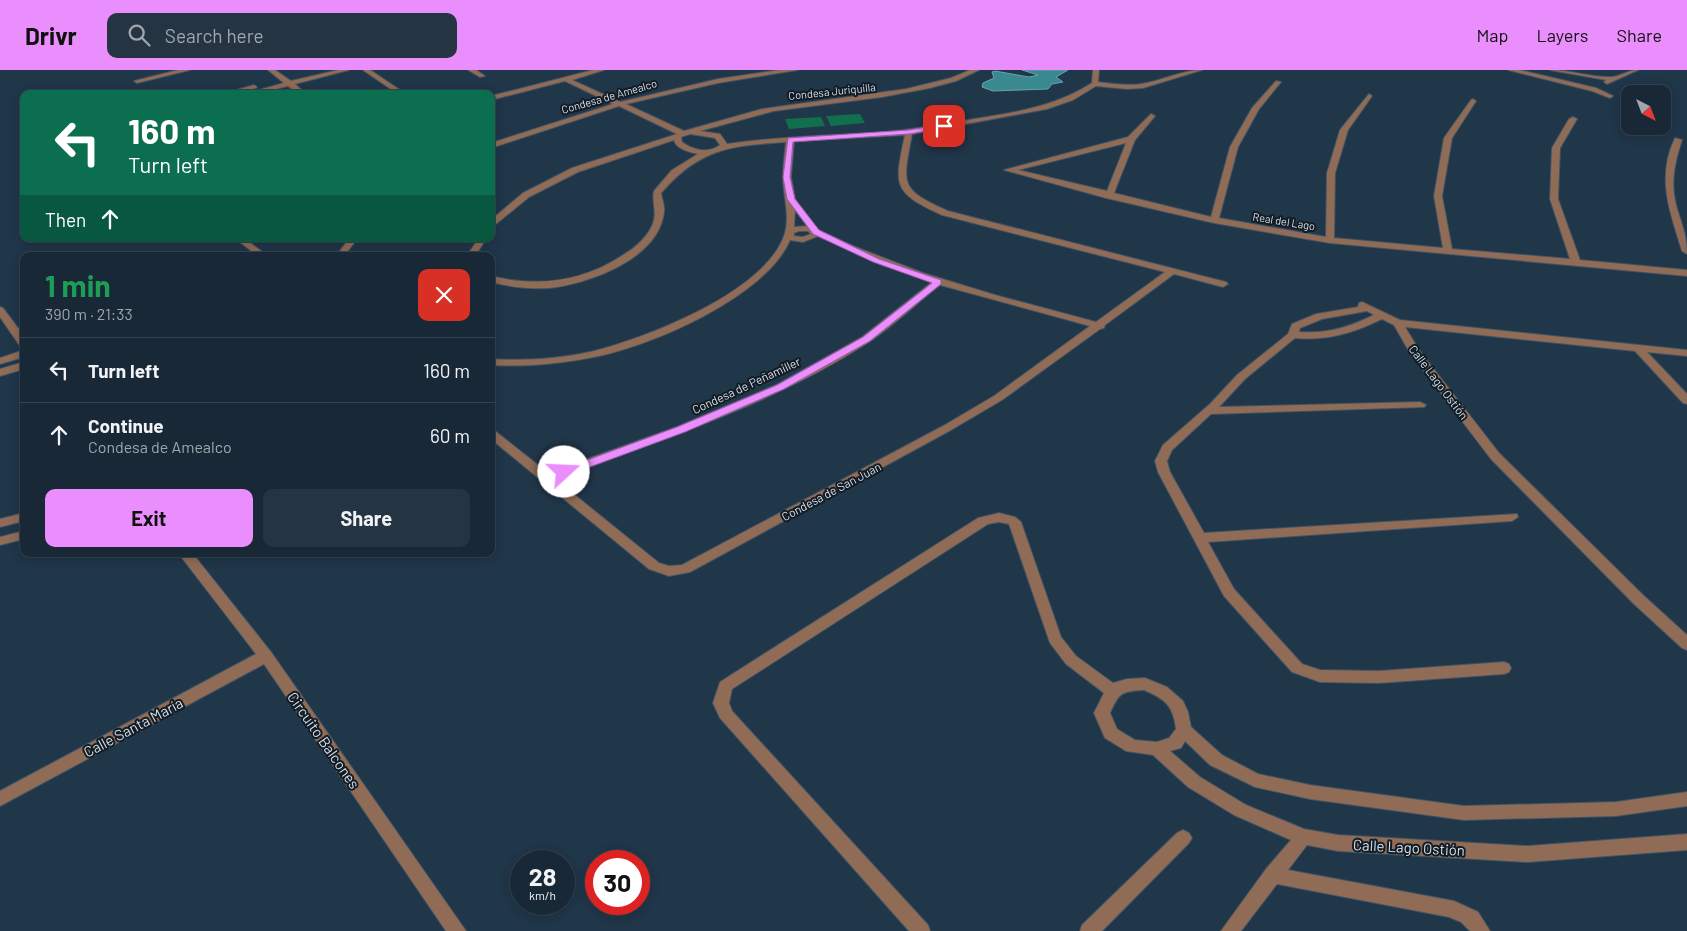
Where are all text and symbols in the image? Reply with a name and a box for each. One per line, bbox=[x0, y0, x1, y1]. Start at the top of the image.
search box bbox=[107, 13, 457, 58]
text: Drivr bbox=[25, 21, 77, 50]
icon: search bbox=[125, 21, 153, 49]
text: Search here bbox=[165, 24, 264, 47]
text: Map bbox=[1476, 24, 1508, 46]
text: Layers bbox=[1536, 24, 1589, 46]
text: Share bbox=[1617, 24, 1662, 46]
street label: Condesa de Amealco bbox=[560, 76, 658, 116]
street label: Condesa Juriquilla bbox=[788, 80, 876, 102]
north arrow bbox=[1621, 85, 1671, 135]
map controls bbox=[1621, 85, 1671, 135]
pin bbox=[923, 105, 965, 147]
text: 160 m bbox=[128, 109, 215, 151]
icon: left bbox=[45, 110, 110, 175]
icon: arrive bbox=[930, 112, 958, 140]
text: Turn left bbox=[128, 151, 208, 177]
icon: ahead bbox=[96, 205, 124, 233]
text: Then bbox=[45, 208, 86, 231]
street label: Real del Lago bbox=[1252, 210, 1316, 232]
text: 1 min bbox=[45, 267, 111, 303]
button: close bbox=[418, 269, 470, 321]
text: 390 m · 21:33 bbox=[45, 304, 133, 323]
street label: Calle Lago Ostión bbox=[1406, 342, 1472, 422]
street label: Condesa de Peñamiller bbox=[690, 353, 803, 416]
icon: left bbox=[45, 356, 73, 384]
text: Turn left bbox=[88, 359, 159, 382]
text: 160 m bbox=[423, 359, 470, 382]
text: Continue bbox=[88, 414, 164, 437]
icon: ahead bbox=[45, 421, 73, 449]
text: 60 m bbox=[430, 424, 470, 447]
text: Condesa de Amealco bbox=[88, 437, 232, 456]
position arrow bbox=[537, 445, 589, 497]
street label: Condesa de San Juan bbox=[779, 459, 883, 523]
button: Exit bbox=[45, 489, 253, 547]
button: Share bbox=[263, 489, 470, 547]
street label: Circuito Balcones bbox=[284, 688, 364, 792]
street label: Calle Santa María bbox=[80, 693, 186, 761]
street label: Calle Lago Ostión bbox=[1353, 835, 1465, 859]
speed limit sign: 30 bbox=[585, 850, 650, 915]
text: 28 bbox=[529, 861, 556, 891]
text: km/h bbox=[529, 888, 556, 902]

